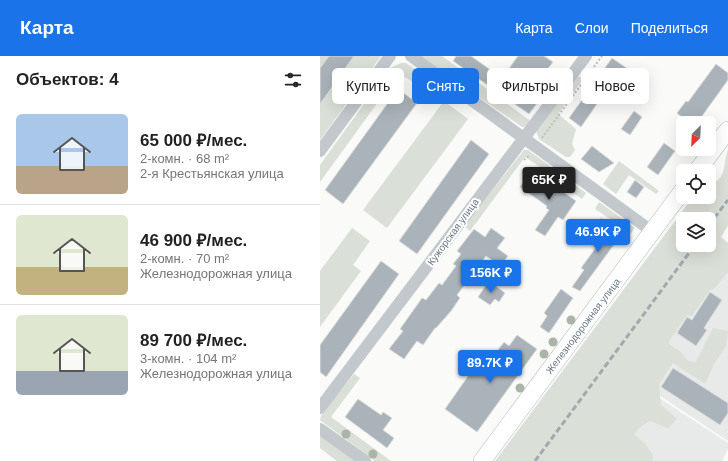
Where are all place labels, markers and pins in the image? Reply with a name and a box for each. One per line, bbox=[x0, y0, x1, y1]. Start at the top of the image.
pin: 65K ₽ bbox=[521, 167, 577, 201]
pin: 46.9K ₽ bbox=[561, 219, 635, 253]
pin: 156K ₽ bbox=[458, 260, 524, 294]
pin: 89.7K ₽ bbox=[453, 350, 527, 384]

